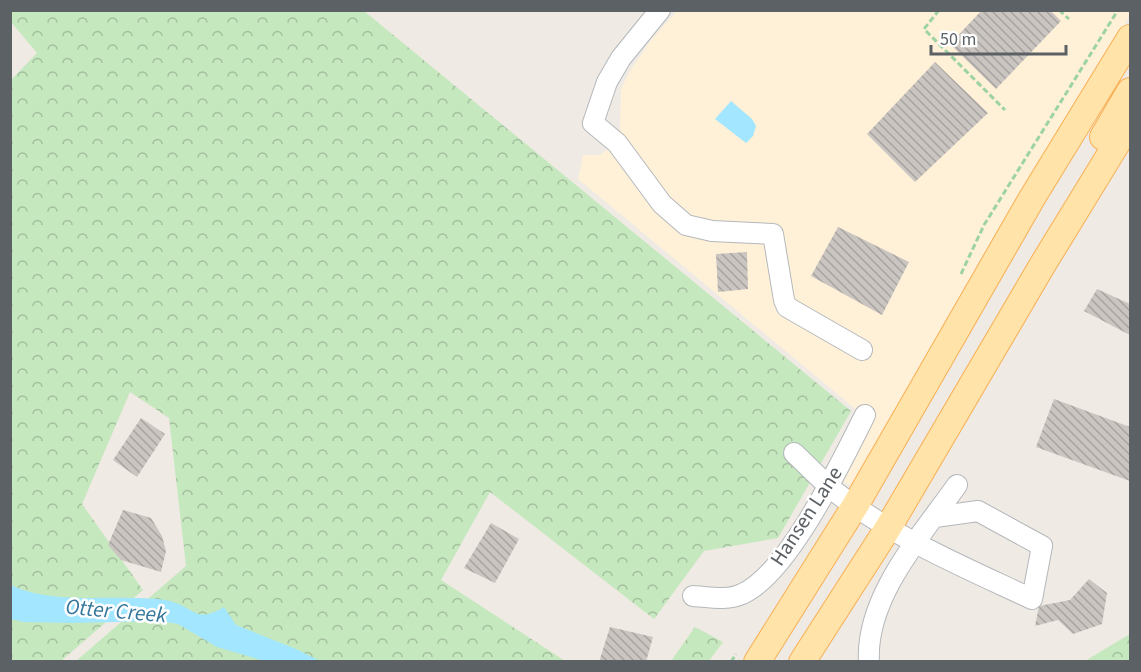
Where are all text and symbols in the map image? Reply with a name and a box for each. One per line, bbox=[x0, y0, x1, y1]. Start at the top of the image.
scale bar bbox=[931, 18, 1066, 56]
text: 50 m bbox=[940, 27, 976, 52]
street label: Hansen Lane bbox=[763, 460, 849, 572]
water label: Otter Creek bbox=[64, 591, 168, 631]

